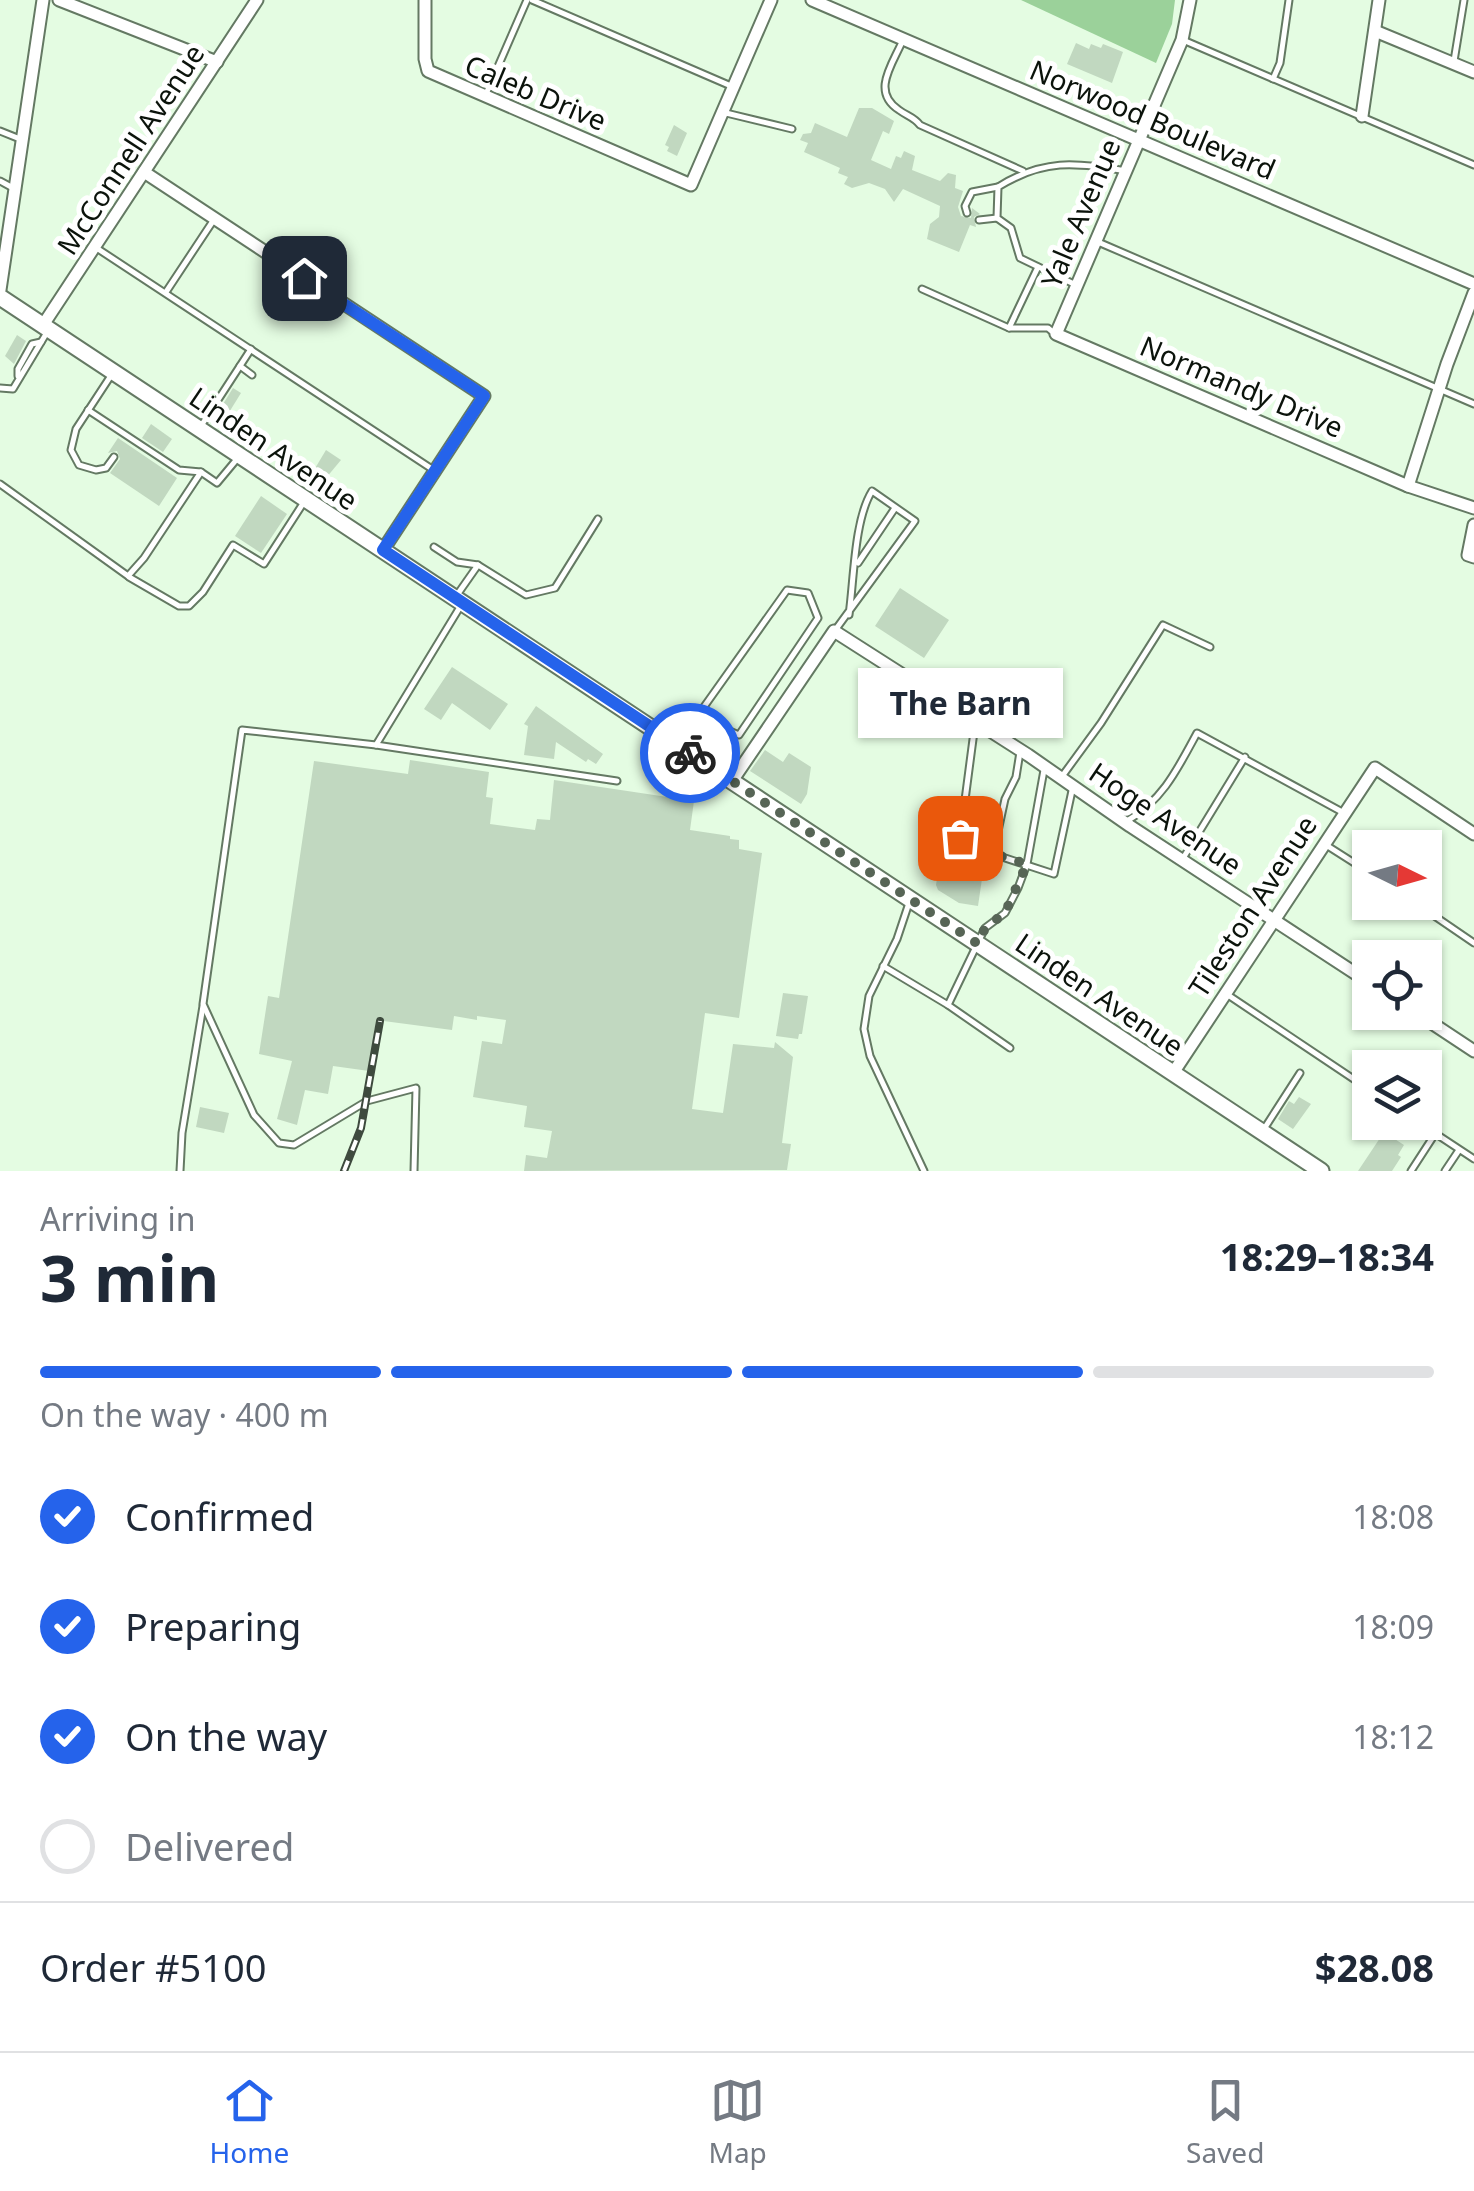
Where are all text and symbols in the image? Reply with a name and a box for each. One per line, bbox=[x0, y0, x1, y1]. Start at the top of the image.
street label: McConnell Avenue bbox=[48, 36, 212, 262]
street label: Caleb Drive bbox=[459, 45, 613, 139]
street label: Norwood Boulevard bbox=[1024, 50, 1282, 188]
street label: Yale Avenue bbox=[1031, 133, 1129, 293]
pin bbox=[262, 236, 347, 321]
icon: home bbox=[277, 251, 332, 306]
street label: Normandy Drive bbox=[1135, 326, 1349, 446]
street label: Linden Avenue bbox=[182, 378, 366, 518]
callout: The Barn bbox=[858, 668, 1062, 738]
text: The Barn bbox=[889, 681, 1032, 724]
courier bbox=[640, 703, 740, 803]
icon: bike bbox=[663, 726, 718, 781]
street label: Hoge Avenue bbox=[1082, 753, 1250, 883]
pin bbox=[918, 796, 1003, 881]
street label: Tileston Avenue bbox=[1179, 808, 1325, 1004]
icon: bag bbox=[933, 811, 988, 866]
north arrow bbox=[1352, 830, 1442, 920]
map controls bbox=[1352, 830, 1442, 1140]
street label: Linden Avenue bbox=[1008, 924, 1192, 1064]
button: locate bbox=[1352, 940, 1442, 1030]
button: layers bbox=[1352, 1050, 1442, 1140]
text: Arriving in bbox=[40, 1197, 195, 1240]
text: 18:29–18:34 bbox=[1220, 1230, 1434, 1282]
text: 3 min bbox=[40, 1233, 219, 1321]
text: On the way · 400 m bbox=[40, 1393, 329, 1436]
icon: check bbox=[40, 1489, 95, 1544]
text: Confirmed bbox=[125, 1490, 314, 1542]
text: 18:08 bbox=[1352, 1495, 1434, 1538]
icon: check bbox=[40, 1599, 95, 1654]
text: Preparing bbox=[125, 1600, 301, 1652]
text: 18:09 bbox=[1352, 1605, 1434, 1648]
icon: check bbox=[40, 1709, 95, 1764]
text: On the way bbox=[125, 1710, 327, 1762]
text: 18:12 bbox=[1352, 1715, 1434, 1758]
text: Delivered bbox=[125, 1820, 294, 1872]
text: Order #5100 bbox=[40, 1941, 266, 1993]
text: $28.08 bbox=[1315, 1941, 1434, 1993]
tab: Home bbox=[210, 2073, 289, 2171]
tab: Map bbox=[709, 2073, 767, 2171]
tab: Saved bbox=[1186, 2073, 1264, 2171]

